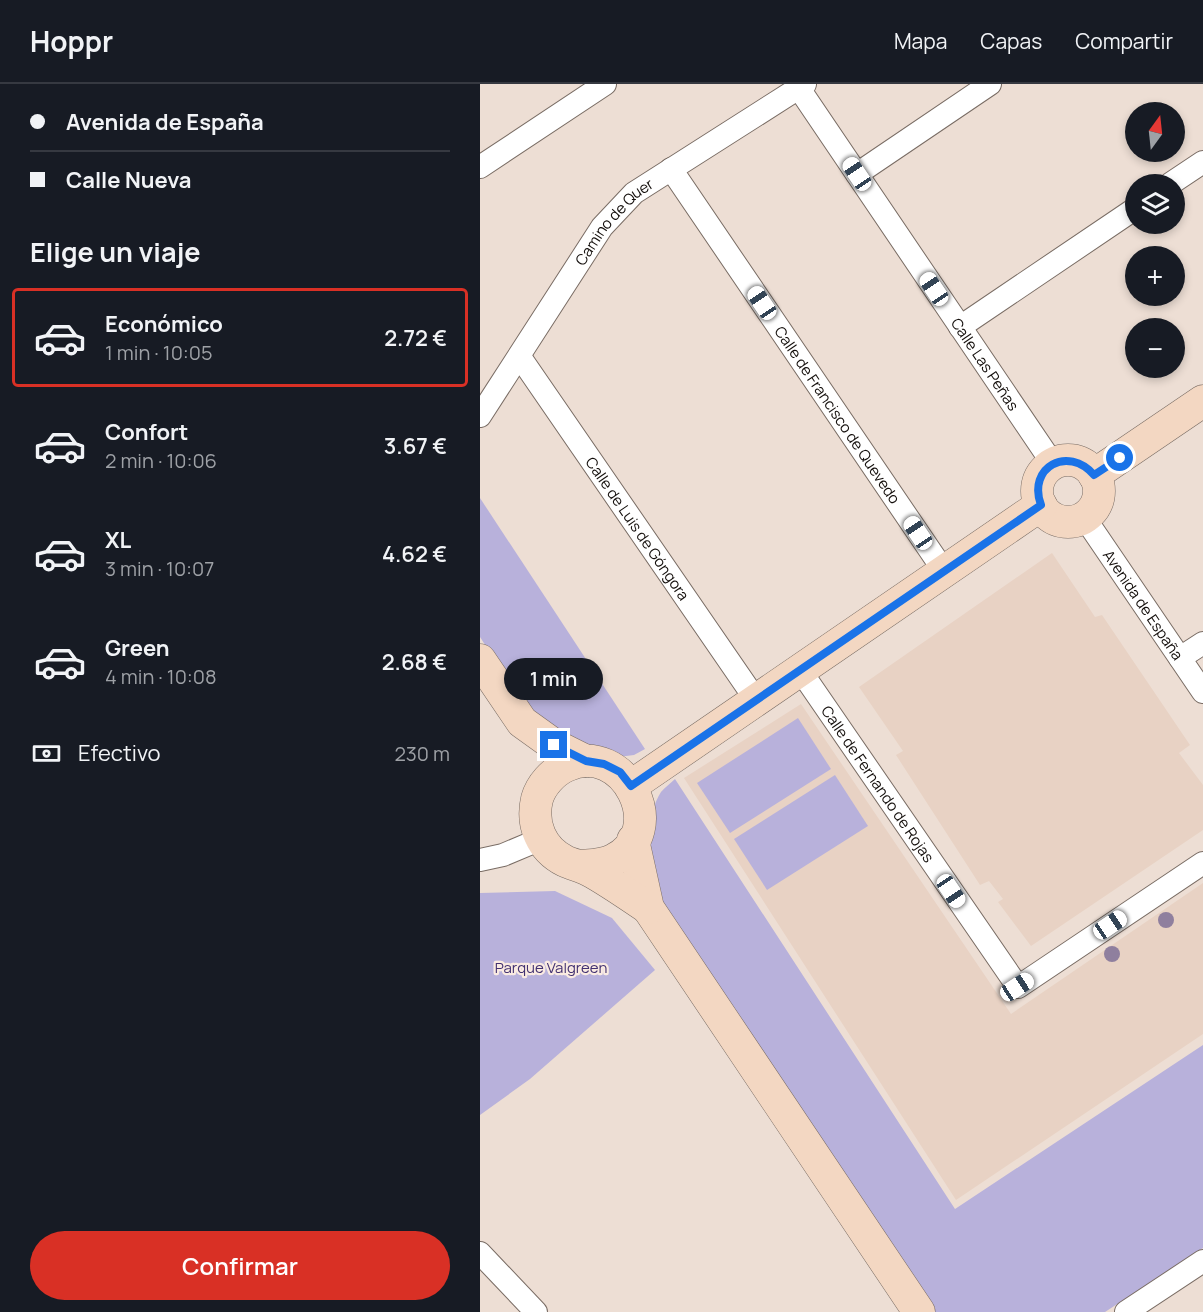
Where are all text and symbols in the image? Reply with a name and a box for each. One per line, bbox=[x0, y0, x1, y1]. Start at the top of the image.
text: Hoppr bbox=[30, 22, 113, 60]
text: Mapa bbox=[894, 27, 947, 55]
text: Capas bbox=[980, 27, 1042, 55]
text: Compartir bbox=[1075, 27, 1173, 55]
north arrow bbox=[1125, 102, 1185, 162]
map controls bbox=[1125, 102, 1185, 378]
text: Avenida de España bbox=[66, 107, 264, 137]
car bbox=[839, 154, 875, 194]
text: Calle Nueva bbox=[66, 165, 191, 195]
street label: Camino de Quer bbox=[570, 173, 658, 269]
button: layers bbox=[1125, 174, 1185, 234]
text: Elige un viaje bbox=[30, 233, 201, 270]
button: + bbox=[1125, 246, 1185, 306]
car bbox=[916, 269, 952, 309]
car bbox=[744, 283, 780, 323]
text: Económico bbox=[105, 309, 223, 339]
icon: car bbox=[33, 311, 87, 365]
street label: Calle Las Peñas bbox=[946, 313, 1024, 415]
button: − bbox=[1125, 318, 1185, 378]
street label: Calle de Francisco de Quevedo bbox=[770, 322, 906, 508]
text: 2.72 € bbox=[384, 323, 447, 353]
text: 1 min · 10:05 bbox=[105, 339, 213, 366]
text: Confort bbox=[105, 417, 188, 447]
icon: car bbox=[33, 419, 87, 473]
text: 3.67 € bbox=[384, 431, 447, 461]
route start bbox=[1106, 444, 1133, 471]
text: 2 min · 10:06 bbox=[105, 447, 217, 474]
street label: Calle de Luis de Góngora bbox=[581, 452, 695, 604]
car bbox=[900, 513, 936, 553]
text: XL bbox=[105, 525, 131, 555]
icon: car bbox=[33, 527, 87, 581]
text: 4.62 € bbox=[382, 539, 447, 569]
street label: Avenida de España bbox=[1099, 545, 1189, 664]
text: 3 min · 10:07 bbox=[105, 555, 214, 582]
text: Green bbox=[105, 633, 170, 663]
icon: car bbox=[33, 635, 87, 689]
text: 2.68 € bbox=[382, 647, 447, 677]
callout: 1 min bbox=[505, 658, 604, 700]
text: 4 min · 10:08 bbox=[105, 663, 217, 690]
text: 1 min bbox=[530, 665, 577, 692]
street label: Calle de Fernando de Rojas bbox=[817, 701, 940, 866]
route end bbox=[540, 731, 567, 758]
icon: cash bbox=[30, 737, 63, 770]
text: Efectivo bbox=[78, 738, 161, 768]
text: 230 m bbox=[394, 740, 450, 767]
car bbox=[933, 871, 969, 911]
car bbox=[1090, 907, 1130, 943]
park label: Parque Valgreen bbox=[495, 957, 607, 978]
car bbox=[997, 970, 1037, 1004]
button: Confirmar bbox=[30, 1231, 450, 1300]

